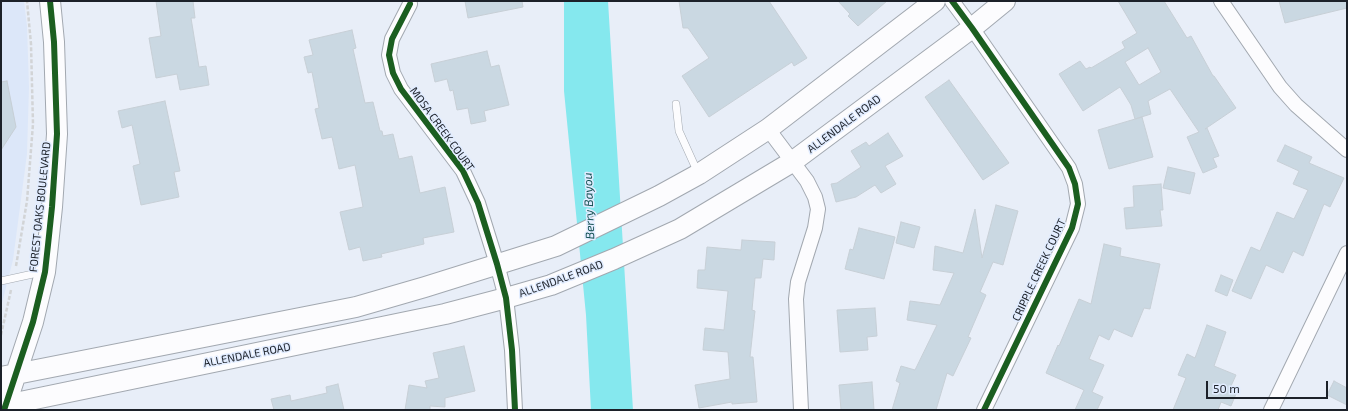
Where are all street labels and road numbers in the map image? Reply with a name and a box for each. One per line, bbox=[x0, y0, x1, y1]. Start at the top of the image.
street label: MOSA CREEK COURT bbox=[407, 84, 477, 174]
street label: ALLENDALE ROAD bbox=[805, 92, 883, 156]
street label: FOREST OAKS BOULEVARD bbox=[27, 141, 53, 273]
street label: CRIPPLE CREEK COURT bbox=[1009, 217, 1069, 323]
street label: ALLENDALE ROAD bbox=[517, 258, 605, 300]
street label: ALLENDALE ROAD bbox=[202, 340, 292, 370]

